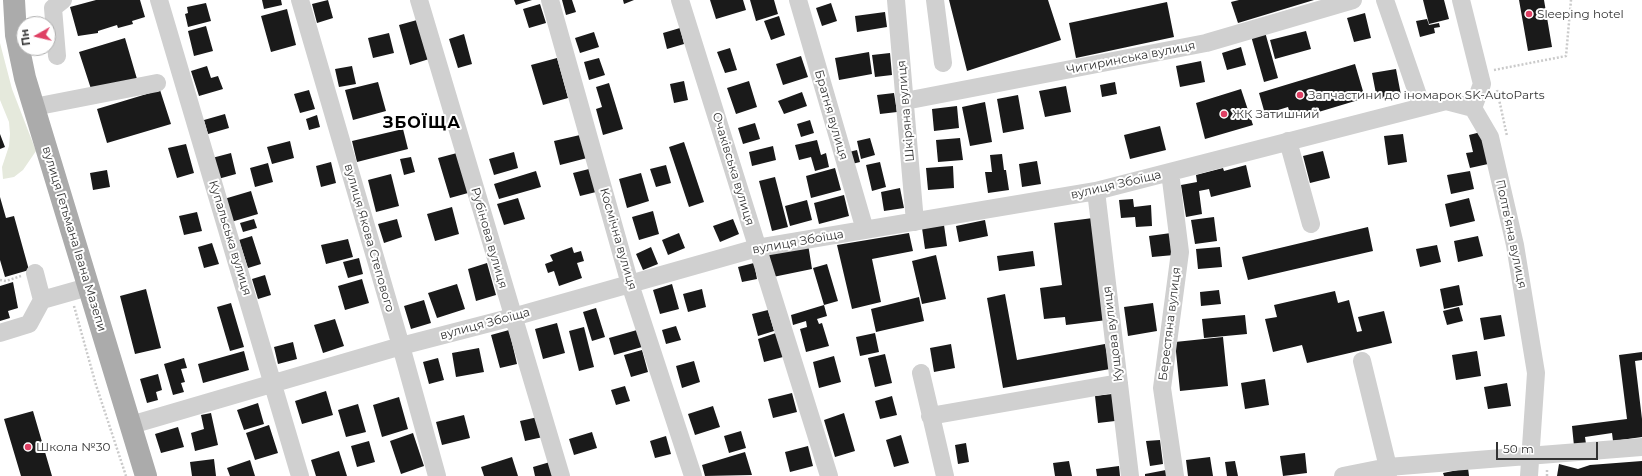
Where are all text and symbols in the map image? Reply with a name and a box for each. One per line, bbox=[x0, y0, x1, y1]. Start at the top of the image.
place label: Sleeping hotel bbox=[1537, 7, 1624, 21]
marker: Sleeping hotel bbox=[1524, 9, 1534, 19]
north arrow bbox=[16, 16, 56, 56]
text: Пн bbox=[17, 28, 33, 47]
street label: Чигиринська вулиця bbox=[1065, 38, 1197, 78]
street label: Шкіряна вулиця bbox=[894, 60, 918, 162]
street label: Братня вулиця bbox=[811, 68, 851, 162]
place label: Запчастини до іномарок SK-AutoParts bbox=[1308, 88, 1545, 102]
marker: Запчастини до іномарок SK-AutoParts bbox=[1295, 90, 1305, 100]
place label: ЖК Затишний bbox=[1232, 107, 1320, 121]
marker: ЖК Затишний bbox=[1219, 109, 1229, 119]
street label: Очаківська вулиця bbox=[709, 111, 757, 227]
district label: ЗБОЇЩА bbox=[383, 113, 461, 133]
street label: вулиця Гетьмана Івана Мазепи bbox=[39, 145, 109, 333]
street label: вулиця Якова Степового bbox=[341, 162, 397, 314]
street label: вулиця Збоїща bbox=[1069, 168, 1163, 202]
street label: Полтвʼяна вулиця bbox=[1492, 178, 1530, 290]
street label: Купальська вулиця bbox=[206, 179, 254, 297]
street label: Рубінова вулиця bbox=[468, 186, 510, 290]
street label: Космічна вулиця bbox=[597, 186, 639, 292]
street label: вулиця Збоїща bbox=[751, 227, 845, 257]
street label: Берестяна вулиця bbox=[1156, 266, 1184, 382]
street label: Кущова вулиця bbox=[1100, 285, 1126, 383]
street label: вулиця Збоїща bbox=[438, 305, 532, 343]
scale bar bbox=[1498, 434, 1600, 460]
place label: Школа №30 bbox=[36, 440, 110, 454]
text: 50 m bbox=[1503, 441, 1534, 456]
marker: Школа №30 bbox=[23, 442, 33, 452]

